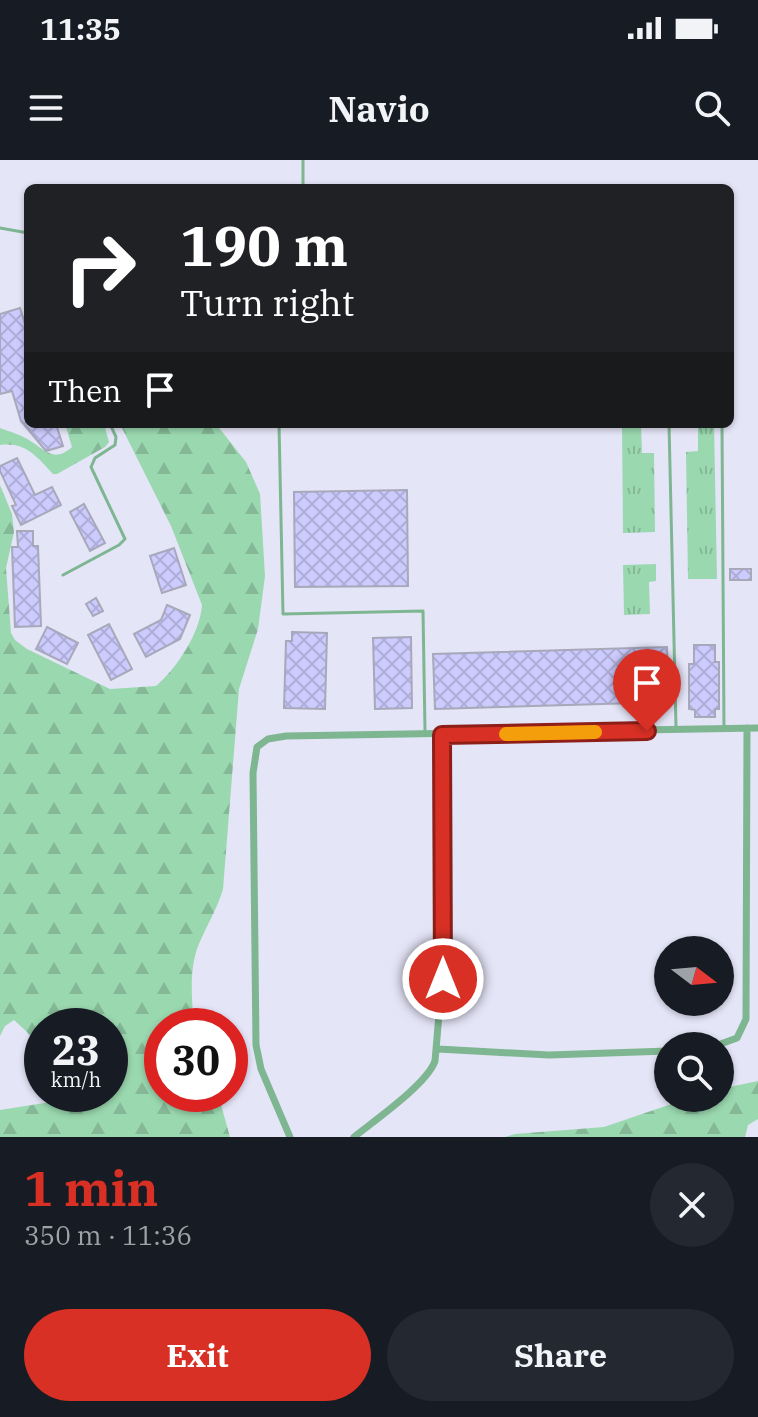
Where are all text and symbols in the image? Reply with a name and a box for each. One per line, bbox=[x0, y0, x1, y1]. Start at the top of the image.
text: 11:35 bbox=[40, 9, 121, 48]
text: Navio bbox=[328, 85, 430, 132]
icon: menu bbox=[24, 86, 68, 130]
icon: search bbox=[690, 86, 734, 130]
text: 190 m bbox=[180, 209, 348, 281]
icon: right bbox=[48, 216, 152, 320]
text: Turn right bbox=[180, 279, 354, 326]
icon: arrive bbox=[138, 368, 182, 412]
text: Then bbox=[48, 371, 122, 410]
pin bbox=[613, 649, 681, 731]
icon: arrive bbox=[625, 661, 669, 705]
north arrow bbox=[654, 936, 734, 1016]
map controls bbox=[654, 936, 734, 1112]
position arrow bbox=[401, 937, 485, 1021]
speed limit sign: 30 bbox=[144, 1008, 248, 1112]
text: 23 bbox=[52, 1024, 100, 1076]
button: search bbox=[654, 1032, 734, 1112]
text: km/h bbox=[51, 1066, 101, 1093]
text: 1 min bbox=[24, 1157, 158, 1219]
button: close bbox=[650, 1163, 734, 1247]
text: 350 m · 11:36 bbox=[24, 1218, 192, 1252]
button: Exit bbox=[24, 1309, 371, 1401]
button: Share bbox=[387, 1309, 734, 1401]

